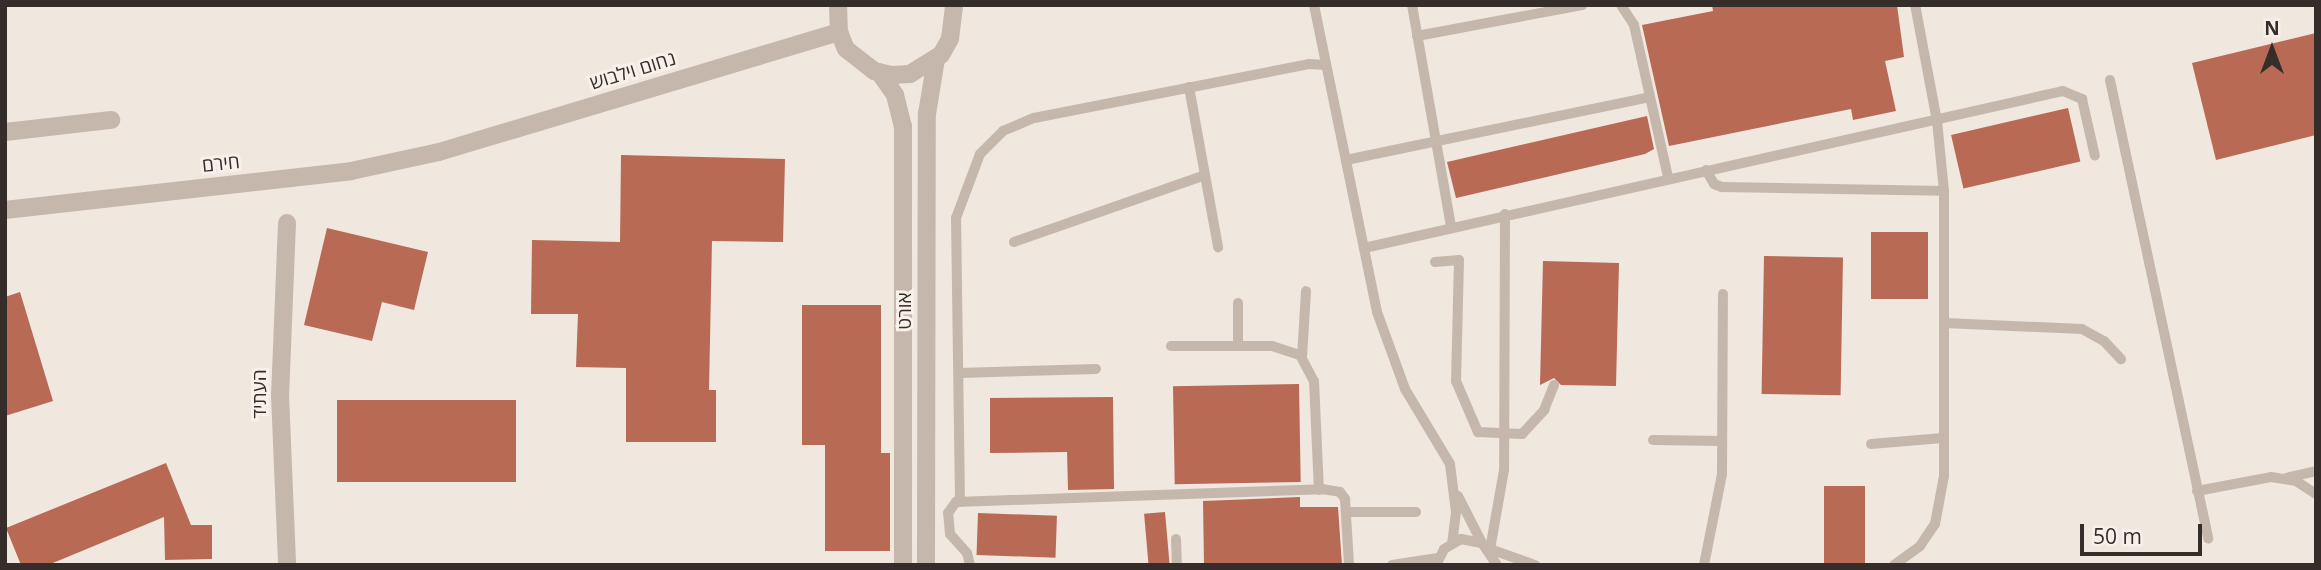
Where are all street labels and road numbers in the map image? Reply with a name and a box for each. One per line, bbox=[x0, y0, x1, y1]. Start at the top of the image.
street label: נחום וילבוש bbox=[587, 47, 679, 95]
street label: חירם bbox=[201, 151, 241, 177]
street label: אורט bbox=[894, 292, 916, 330]
street label: העתיד bbox=[249, 369, 271, 419]

